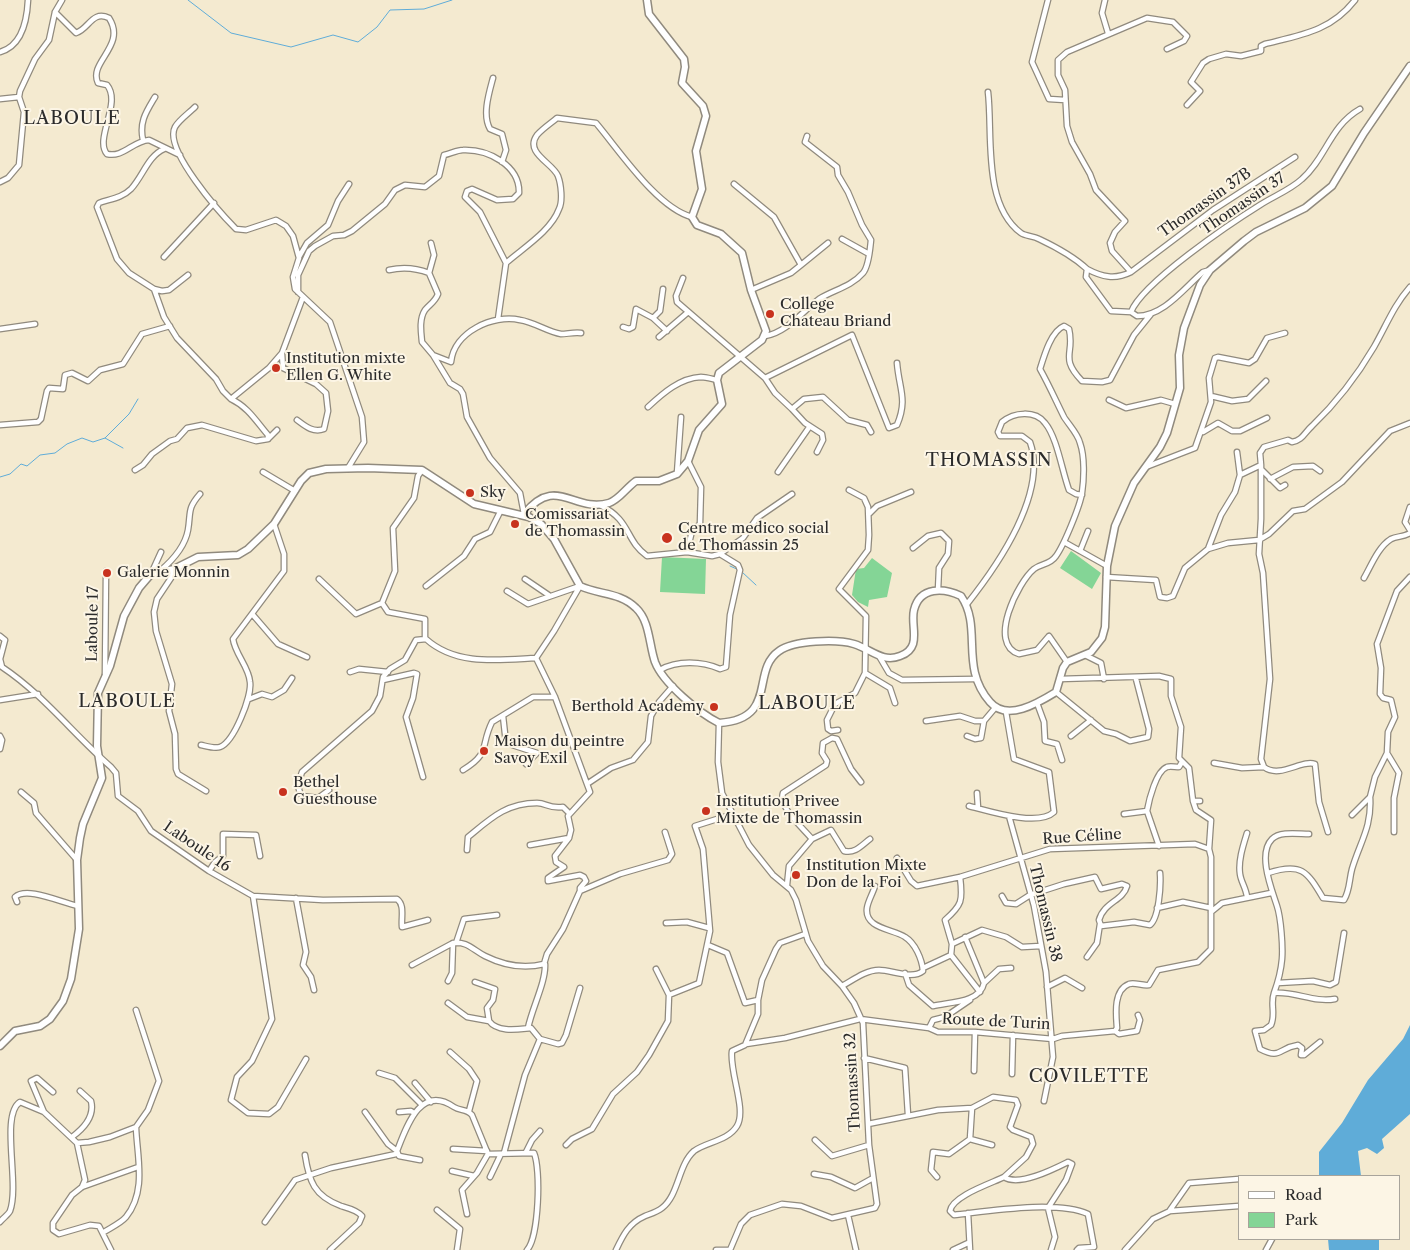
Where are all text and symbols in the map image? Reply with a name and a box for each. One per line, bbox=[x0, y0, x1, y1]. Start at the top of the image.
district label: LABOULE bbox=[22, 108, 122, 130]
street label: Thomassin 37B bbox=[1155, 164, 1255, 242]
street label: Thomassin 37 bbox=[1197, 169, 1289, 239]
place label: College Chateau Briand bbox=[780, 296, 891, 331]
marker: College Chateau Briand bbox=[764, 308, 776, 320]
place label: Institution mixte Ellen G. White bbox=[286, 350, 405, 385]
marker: Institution mixte Ellen G. White bbox=[270, 362, 282, 374]
district label: THOMASSIN bbox=[924, 450, 1054, 472]
place label: Sky bbox=[480, 484, 506, 502]
marker: Sky bbox=[464, 487, 476, 499]
place label: Comissariat de Thomassin bbox=[525, 506, 625, 541]
marker: Comissariat de Thomassin bbox=[509, 518, 521, 530]
place label: Centre medico social de Thomassin 25 bbox=[678, 520, 829, 555]
marker: Centre medico social de Thomassin 25 bbox=[660, 531, 674, 545]
place label: Galerie Monnin bbox=[117, 564, 230, 582]
marker: Galerie Monnin bbox=[101, 567, 113, 579]
street label: Laboule 17 bbox=[83, 586, 103, 662]
district label: LABOULE bbox=[77, 691, 177, 713]
district label: LABOULE bbox=[757, 693, 857, 715]
place label: Berthold Academy bbox=[571, 698, 704, 716]
marker: Berthold Academy bbox=[708, 701, 720, 713]
place label: Maison du peintre Savoy Exil bbox=[494, 733, 624, 768]
marker: Maison du peintre Savoy Exil bbox=[478, 745, 490, 757]
place label: Bethel Guesthouse bbox=[293, 774, 377, 809]
marker: Bethel Guesthouse bbox=[277, 786, 289, 798]
place label: Institution Privee Mixte de Thomassin bbox=[716, 793, 862, 828]
marker: Institution Privee Mixte de Thomassin bbox=[700, 805, 712, 817]
street label: Laboule 16 bbox=[160, 818, 234, 876]
street label: Rue Céline bbox=[1042, 825, 1122, 849]
place label: Institution Mixte Don de la Foi bbox=[806, 857, 927, 892]
street label: Thomassin 38 bbox=[1025, 862, 1065, 964]
marker: Institution Mixte Don de la Foi bbox=[790, 869, 802, 881]
street label: Route de Turin bbox=[941, 1010, 1051, 1034]
street label: Thomassin 32 bbox=[841, 1032, 865, 1132]
district label: COVILETTE bbox=[1028, 1066, 1150, 1088]
legend bbox=[1238, 1175, 1400, 1240]
text: Road bbox=[1285, 1185, 1322, 1204]
text: Park bbox=[1285, 1210, 1318, 1229]

